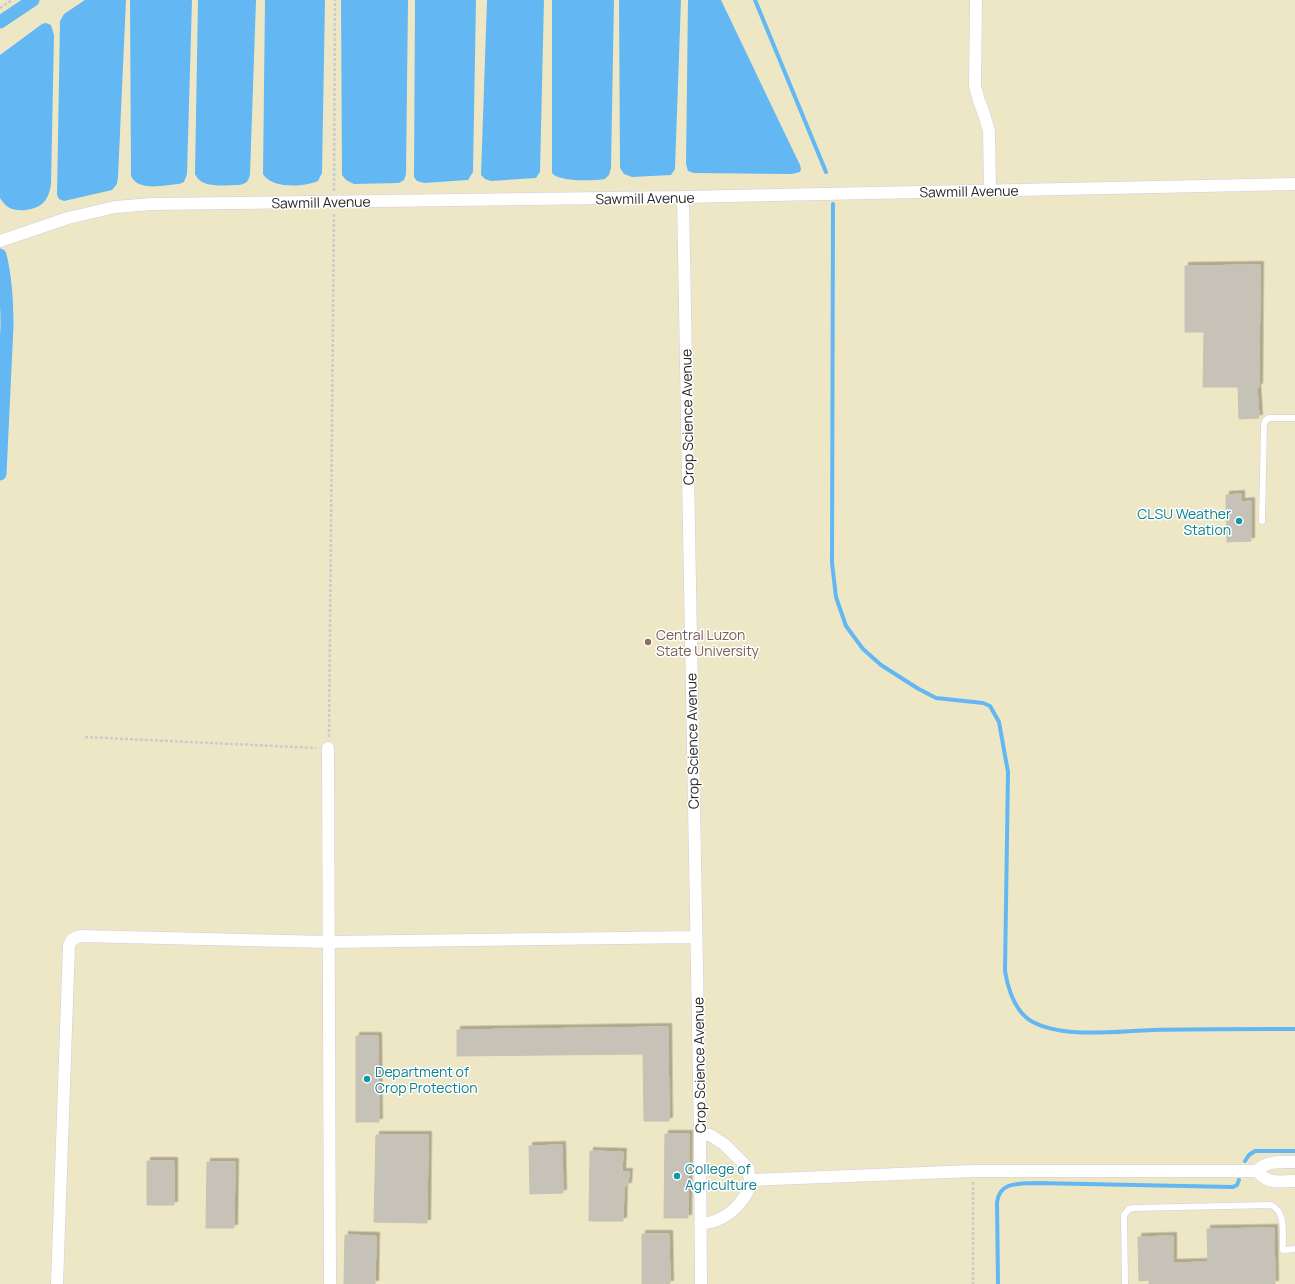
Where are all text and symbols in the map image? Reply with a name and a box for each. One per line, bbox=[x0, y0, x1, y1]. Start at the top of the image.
street label: Sawmill Avenue bbox=[919, 181, 1019, 201]
street label: Sawmill Avenue bbox=[595, 188, 695, 208]
street label: Sawmill Avenue bbox=[271, 192, 371, 212]
street label: Crop Science Avenue bbox=[676, 349, 698, 485]
place label: CLSU Weather Station bbox=[1137, 504, 1231, 539]
marker: CLSU Weather Station bbox=[1234, 516, 1244, 526]
place label: Central Luzon State University bbox=[656, 625, 760, 660]
marker: Central Luzon State University bbox=[643, 637, 653, 647]
street label: Crop Science Avenue bbox=[681, 673, 703, 809]
street label: Crop Science Avenue bbox=[688, 997, 710, 1133]
place label: Department of Crop Protection bbox=[375, 1062, 478, 1097]
marker: Department of Crop Protection bbox=[362, 1074, 372, 1084]
place label: College of Agriculture bbox=[685, 1159, 757, 1194]
marker: College of Agriculture bbox=[672, 1171, 682, 1181]

